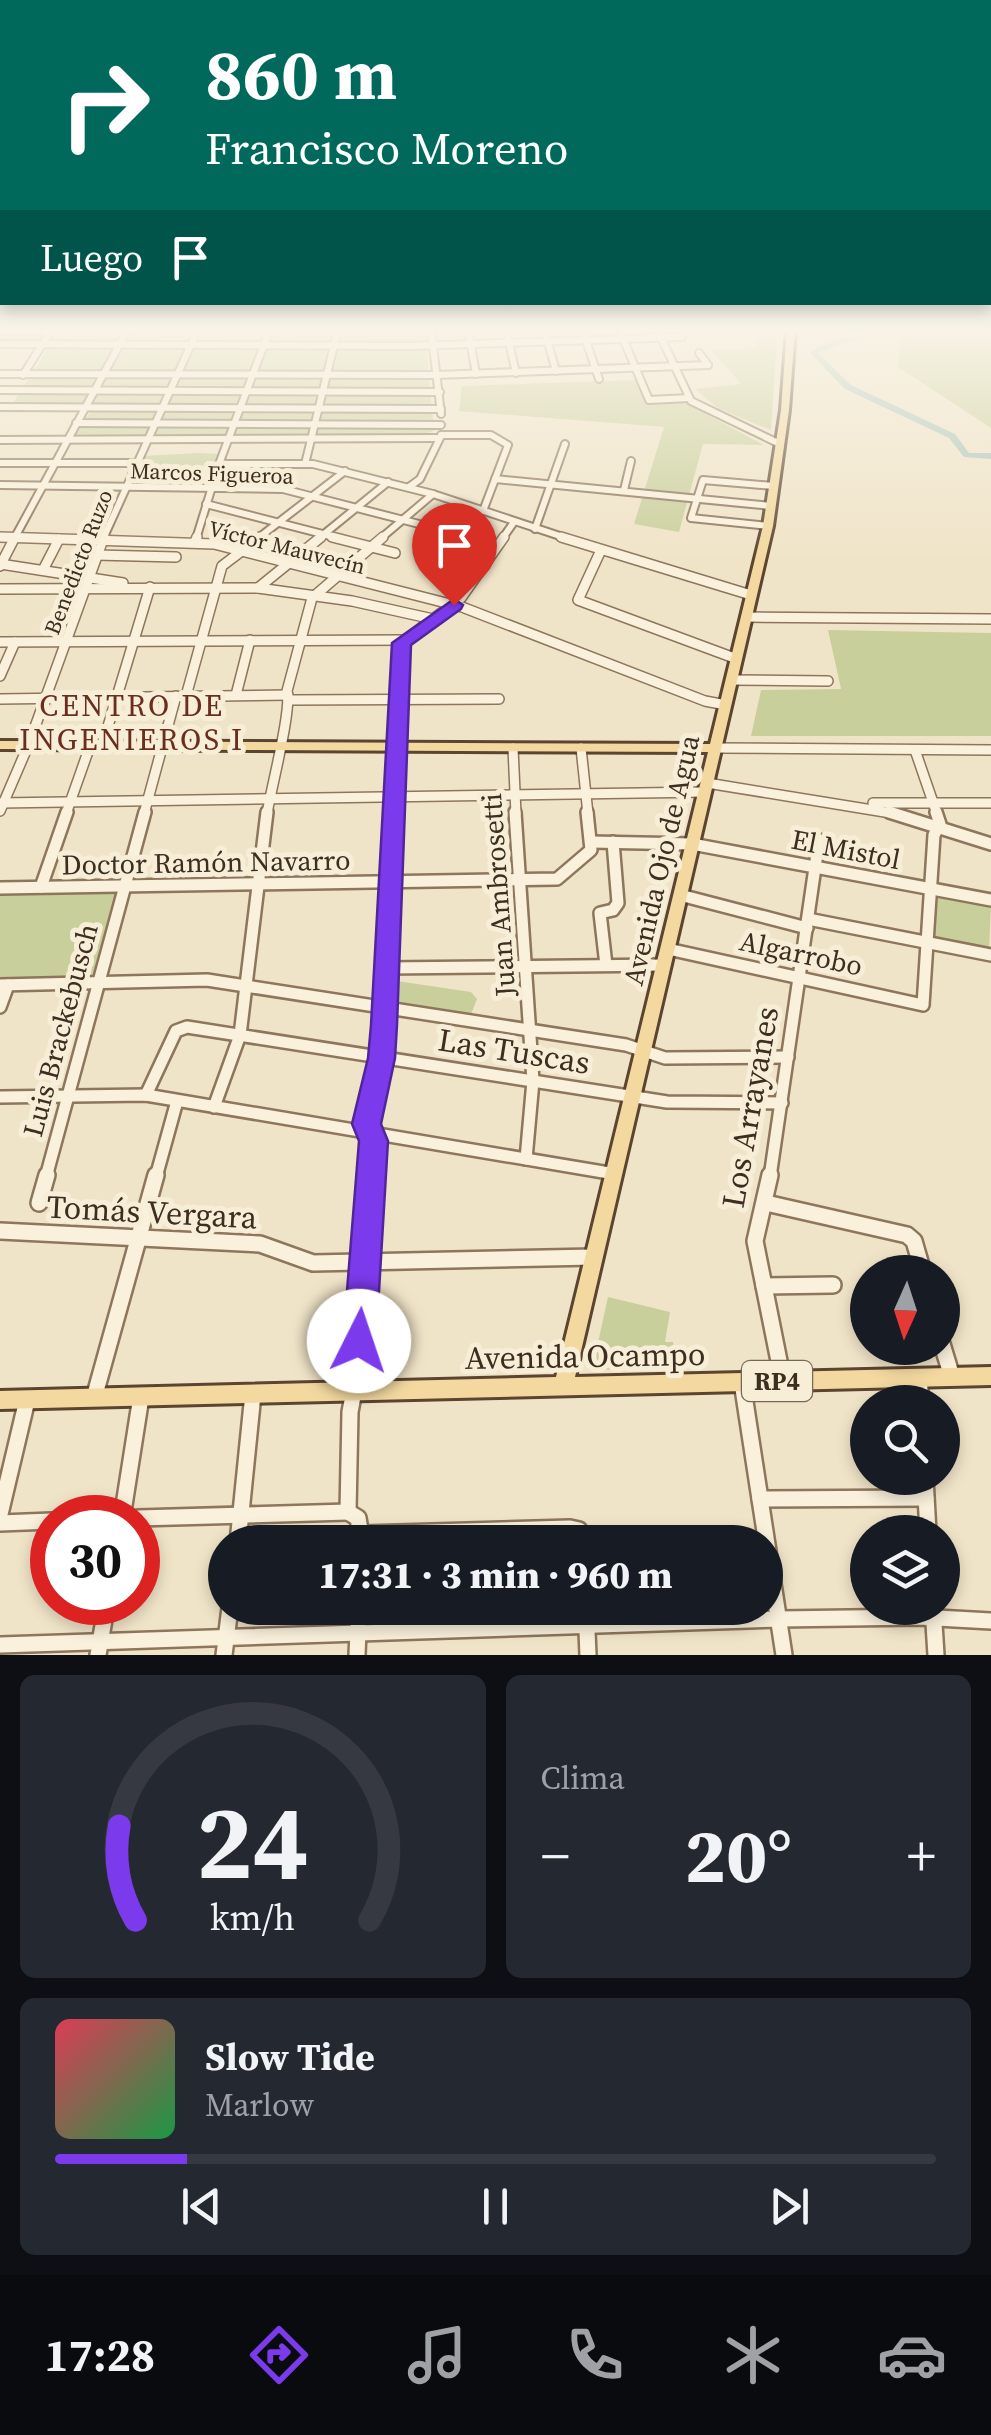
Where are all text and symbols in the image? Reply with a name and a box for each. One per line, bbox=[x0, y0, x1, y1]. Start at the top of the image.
text: 860 m bbox=[205, 26, 397, 122]
icon: right bbox=[40, 40, 170, 170]
text: Francisco Moreno bbox=[205, 117, 569, 179]
icon: arrive bbox=[163, 230, 218, 285]
text: Luego bbox=[40, 232, 143, 284]
street label: Marcos Figueroa bbox=[130, 455, 295, 491]
street label: Benedicto Ruzo bbox=[37, 485, 119, 639]
pin bbox=[412, 503, 497, 606]
street label: Víctor Mauvecín bbox=[205, 513, 369, 581]
icon: arrive bbox=[427, 518, 482, 573]
district label: CENTRO DE INGENIEROS I bbox=[19, 685, 245, 760]
street label: Avenida Ojo de Agua bbox=[614, 730, 709, 989]
street label: Juan Ambrosetti bbox=[472, 792, 524, 999]
street label: El Mistol bbox=[788, 820, 904, 878]
street label: Doctor Ramón Navarro bbox=[61, 840, 351, 884]
street label: Luis Brackebusch bbox=[13, 919, 107, 1141]
street label: Algarrobo bbox=[736, 921, 866, 985]
street label: Los Arrayanes bbox=[711, 1003, 789, 1211]
street label: Las Tuscas bbox=[435, 1017, 593, 1085]
street label: Tomás Vergara bbox=[46, 1185, 259, 1240]
north arrow bbox=[850, 1255, 960, 1365]
map controls bbox=[850, 1255, 960, 1625]
position arrow bbox=[307, 1289, 411, 1393]
street label: Avenida Ocampo bbox=[464, 1332, 706, 1380]
road number: RP4 bbox=[742, 1361, 812, 1401]
button: search bbox=[850, 1385, 960, 1495]
speed limit sign: 30 bbox=[30, 1495, 160, 1625]
button: layers bbox=[850, 1515, 960, 1625]
text: 17:31 · 3 min · 960 m bbox=[318, 1549, 673, 1601]
text: Clima bbox=[541, 1756, 625, 1800]
text: 24 bbox=[196, 1770, 309, 1913]
text: 20° bbox=[685, 1804, 792, 1907]
text: − bbox=[541, 1818, 570, 1893]
text: + bbox=[907, 1818, 936, 1893]
text: km/h bbox=[210, 1893, 295, 1942]
text: Slow Tide bbox=[205, 2031, 375, 2083]
text: Marlow bbox=[205, 2083, 314, 2127]
icon: previous bbox=[174, 2179, 229, 2234]
icon: pause bbox=[468, 2179, 523, 2234]
icon: next bbox=[762, 2179, 817, 2234]
icon: directions bbox=[244, 2320, 314, 2390]
icon: music bbox=[402, 2320, 472, 2390]
icon: phone bbox=[560, 2320, 630, 2390]
icon: climate bbox=[718, 2320, 788, 2390]
icon: car bbox=[877, 2320, 947, 2390]
text: 17:28 bbox=[44, 2324, 155, 2386]

